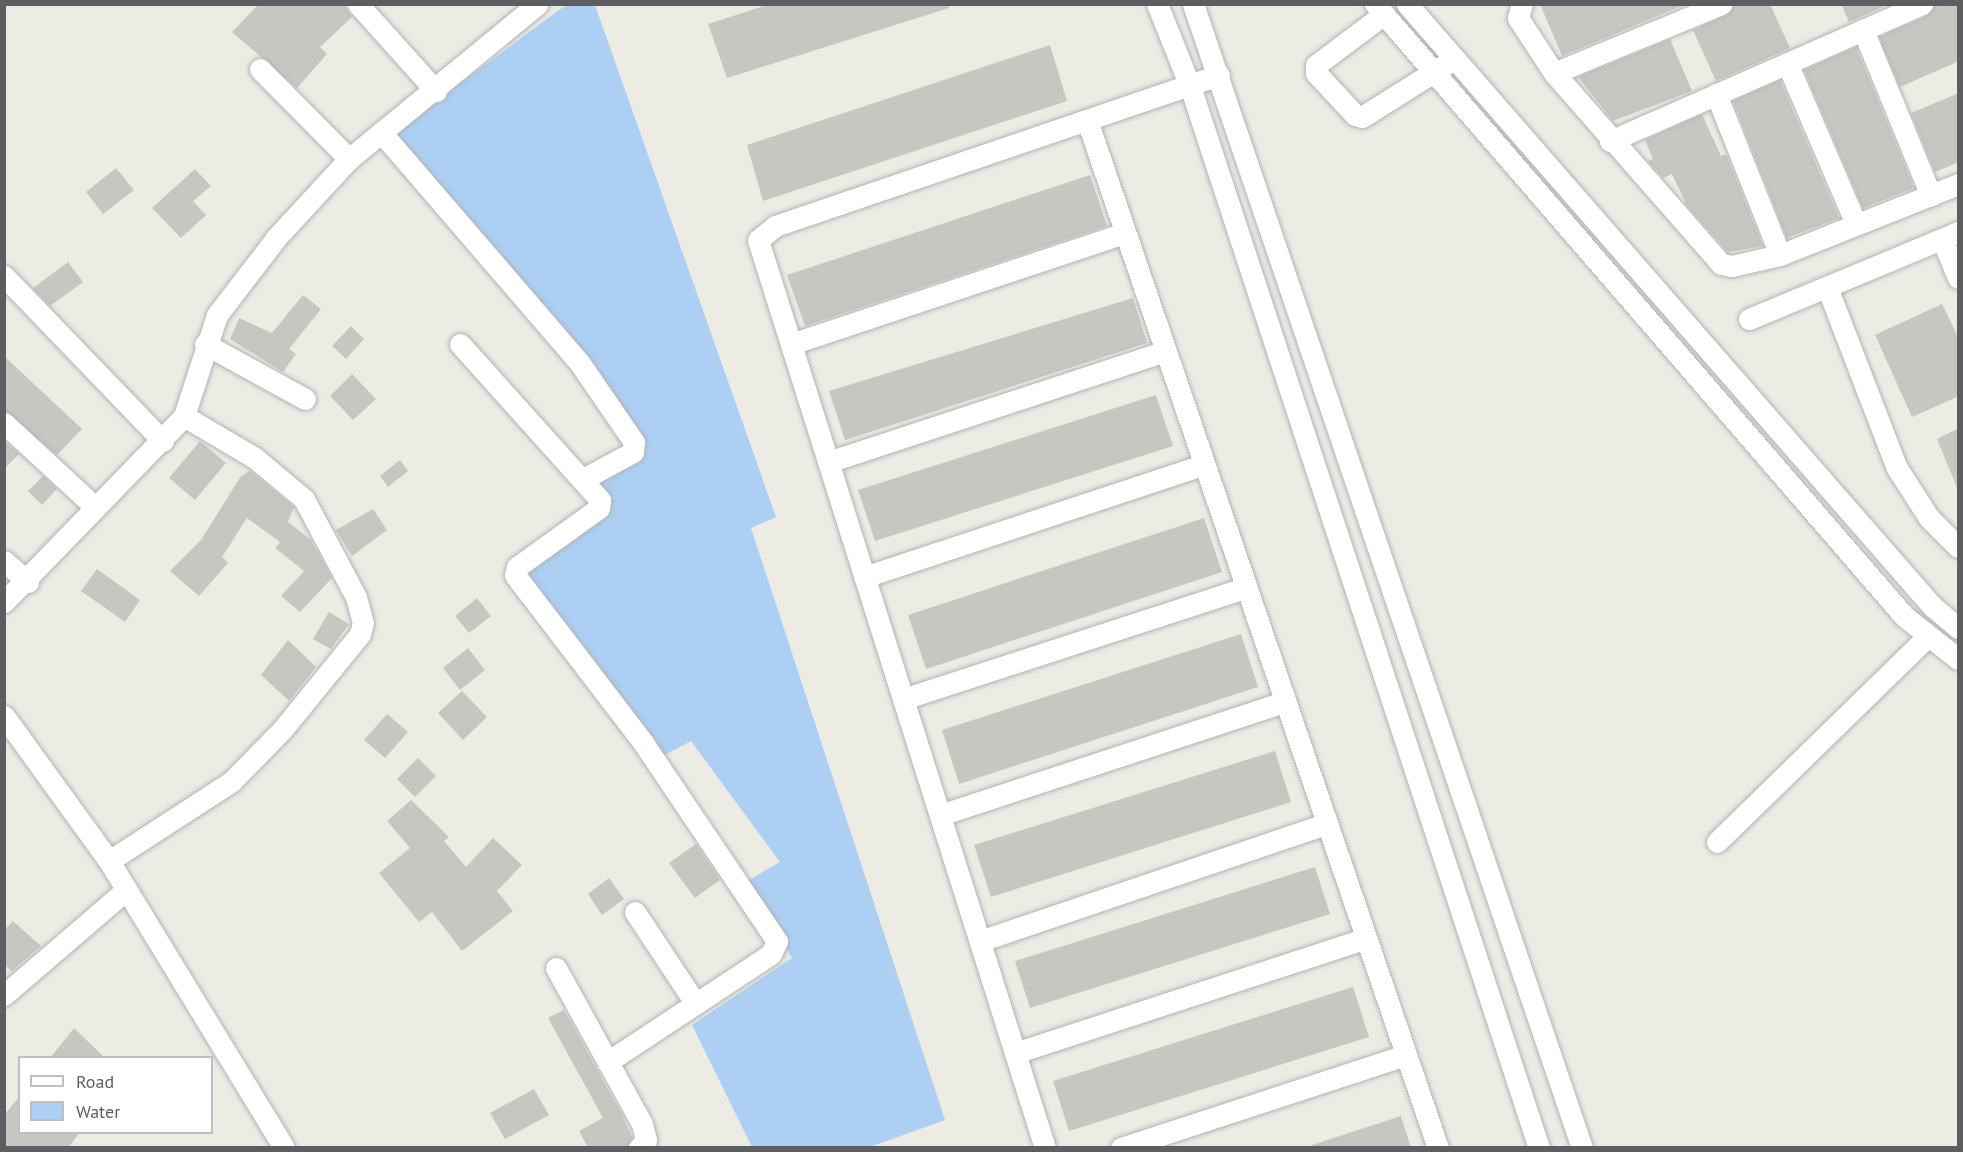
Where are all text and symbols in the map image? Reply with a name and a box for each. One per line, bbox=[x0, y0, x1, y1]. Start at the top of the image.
legend bbox=[18, 1056, 213, 1134]
text: Road bbox=[76, 1070, 114, 1093]
text: Water bbox=[76, 1100, 120, 1123]

